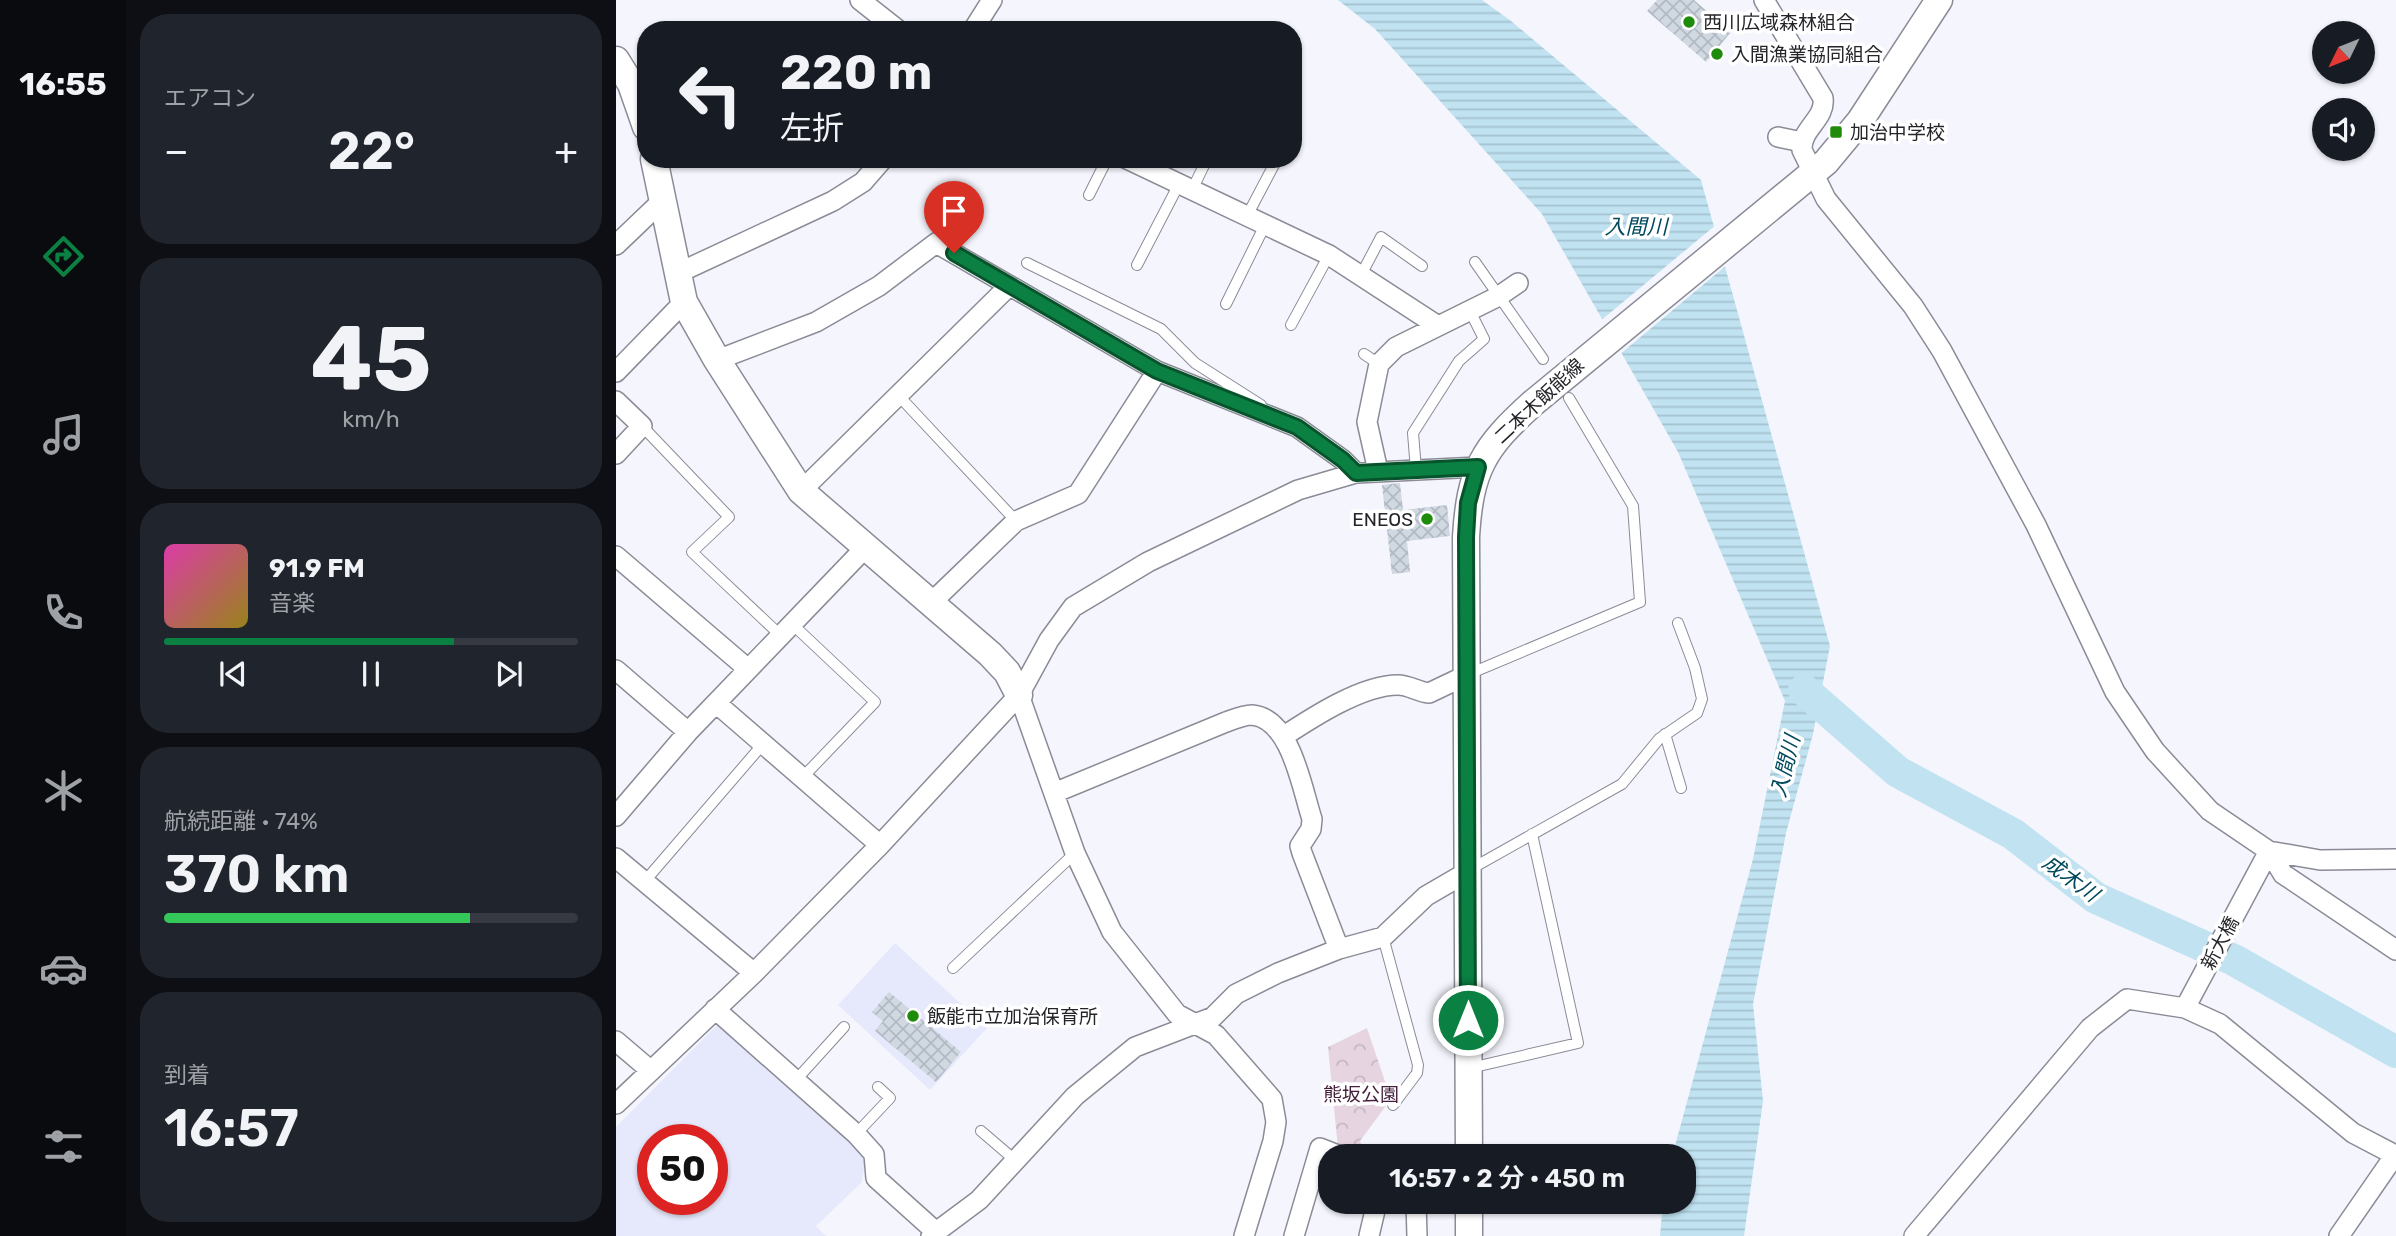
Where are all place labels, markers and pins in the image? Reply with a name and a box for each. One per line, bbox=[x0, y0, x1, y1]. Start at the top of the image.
place label: 西川広域森林組合 bbox=[1703, 11, 1855, 34]
marker: 西川広域森林組合 bbox=[1681, 14, 1697, 30]
place label: 入間漁業協同組合 bbox=[1731, 43, 1883, 66]
marker: 入間漁業協同組合 bbox=[1709, 46, 1725, 62]
place label: 加治中学校 bbox=[1850, 121, 1945, 144]
marker: 加治中学校 bbox=[1828, 124, 1844, 140]
pin bbox=[924, 181, 984, 253]
place label: ENEOS bbox=[1352, 508, 1413, 531]
marker: ENEOS bbox=[1419, 511, 1435, 527]
place label: 飯能市立加治保育所 bbox=[927, 1005, 1098, 1028]
marker: 飯能市立加治保育所 bbox=[905, 1008, 921, 1024]

